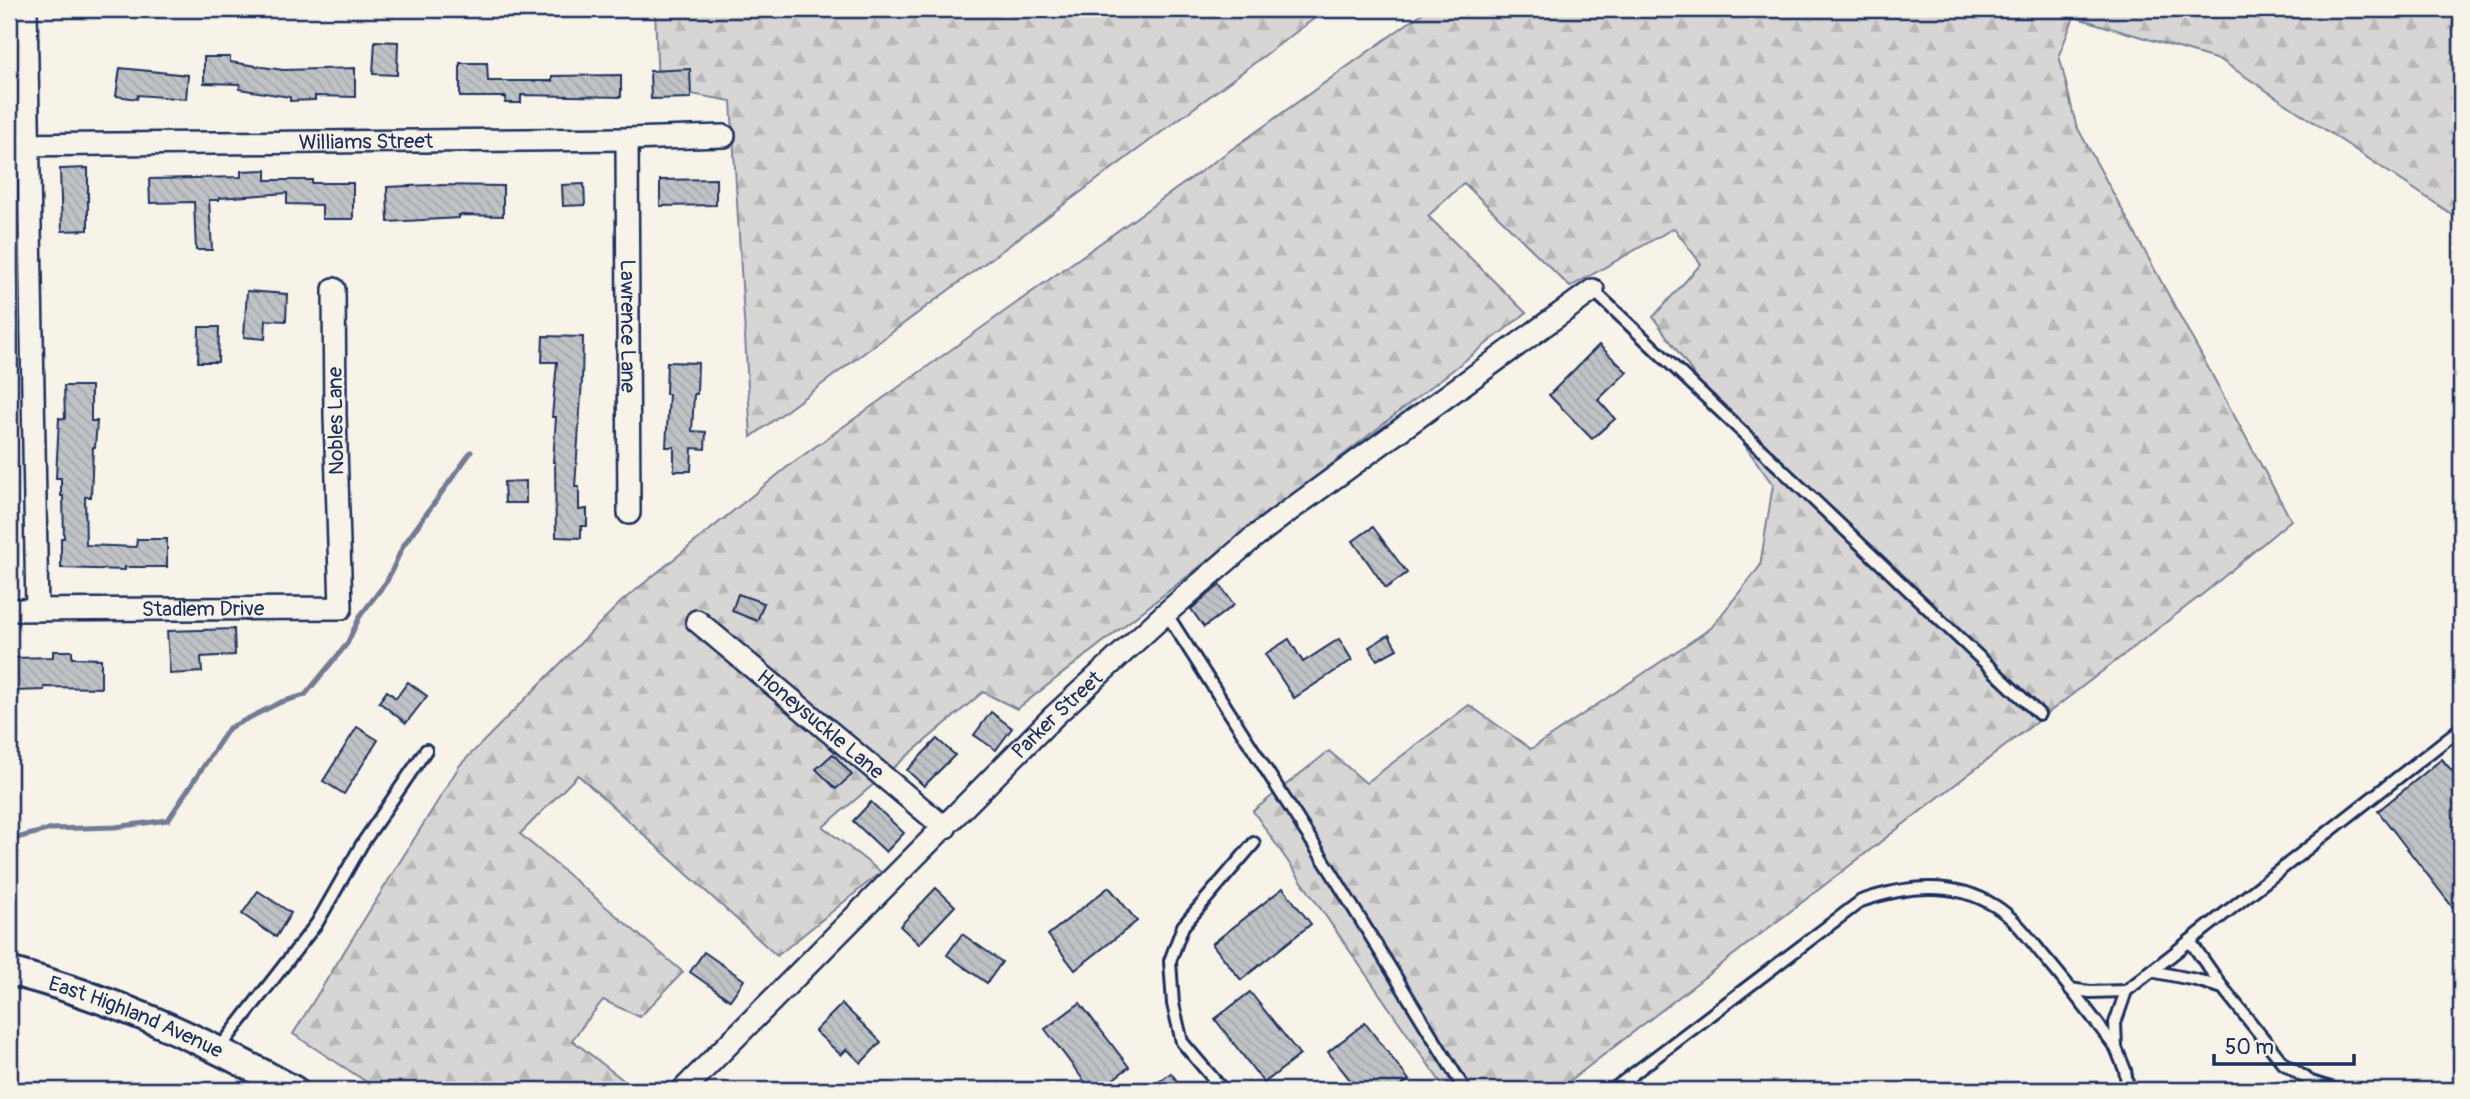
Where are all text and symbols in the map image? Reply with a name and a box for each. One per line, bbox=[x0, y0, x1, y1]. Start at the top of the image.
street label: Williams Street bbox=[299, 127, 434, 156]
street label: Lawrence Lane bbox=[614, 259, 642, 393]
street label: Nobles Lane bbox=[322, 366, 350, 475]
street label: Stadiem Drive bbox=[142, 595, 265, 623]
street label: Honeysuckle Lane bbox=[751, 663, 890, 785]
street label: Parker Street bbox=[1006, 664, 1109, 764]
street label: East Highland Avenue bbox=[45, 970, 228, 1065]
scale bar bbox=[2214, 1022, 2354, 1066]
text: 50 m bbox=[2225, 1034, 2274, 1061]

